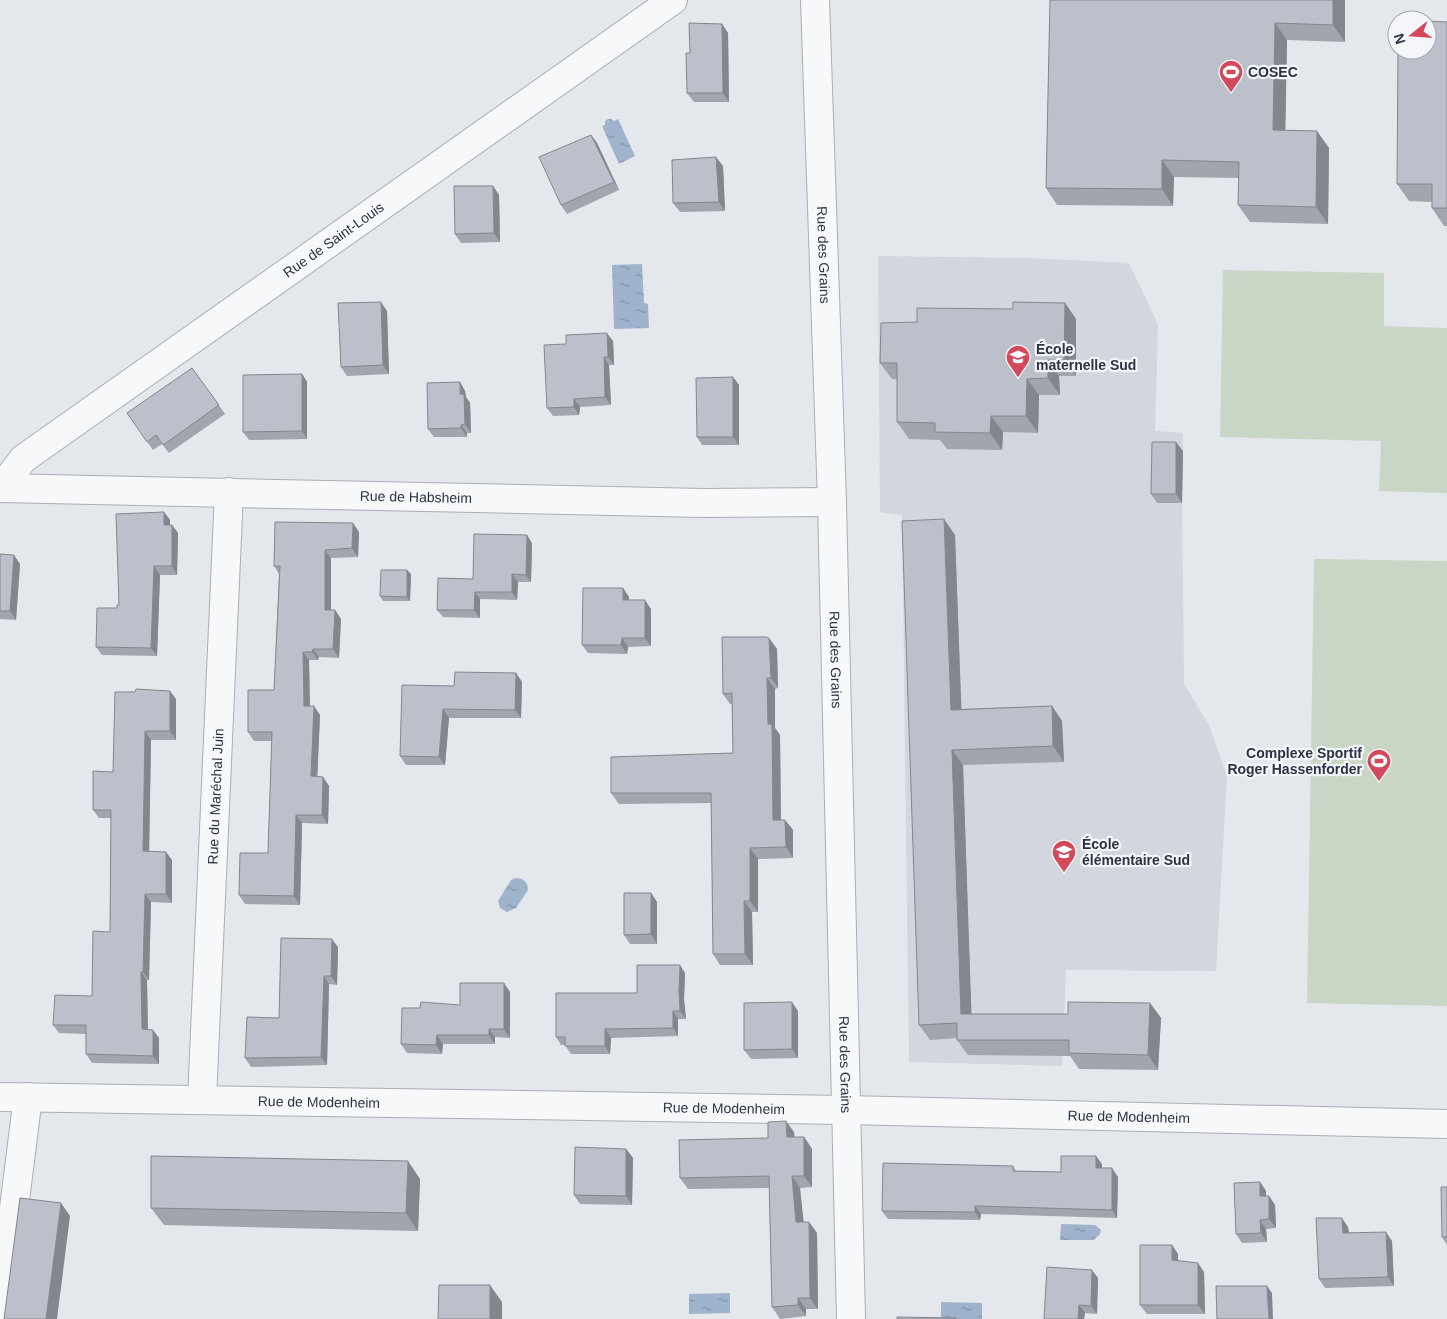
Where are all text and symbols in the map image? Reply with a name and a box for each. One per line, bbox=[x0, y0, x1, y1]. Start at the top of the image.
north arrow bbox=[1387, 10, 1437, 60]
text: N bbox=[1390, 32, 1409, 46]
sports icon: COSEC bbox=[1218, 59, 1244, 93]
place label: COSEC bbox=[1248, 64, 1298, 80]
street label: Rue de Saint-Louis bbox=[280, 199, 387, 281]
street label: Rue des Grains bbox=[814, 206, 833, 304]
place label: École maternelle Sud bbox=[1036, 341, 1136, 373]
school or university icon: École maternelle Sud bbox=[1005, 344, 1031, 378]
street label: Rue de Habsheim bbox=[360, 488, 472, 506]
street label: Rue des Grains bbox=[827, 611, 845, 709]
street label: Rue du Maréchal Juin bbox=[204, 728, 227, 865]
place label: Complexe Sportif Roger Hassenforder bbox=[1227, 745, 1363, 777]
sports icon: Complexe Sportif Roger Hassenforder bbox=[1366, 748, 1392, 782]
place label: École élémentaire Sud bbox=[1082, 836, 1190, 868]
school or university icon: École élémentaire Sud bbox=[1051, 839, 1077, 873]
street label: Rue des Grains bbox=[836, 1016, 854, 1113]
street label: Rue de Modenheim bbox=[258, 1093, 380, 1111]
street label: Rue de Modenheim bbox=[663, 1099, 785, 1117]
street label: Rue de Modenheim bbox=[1067, 1107, 1190, 1126]

